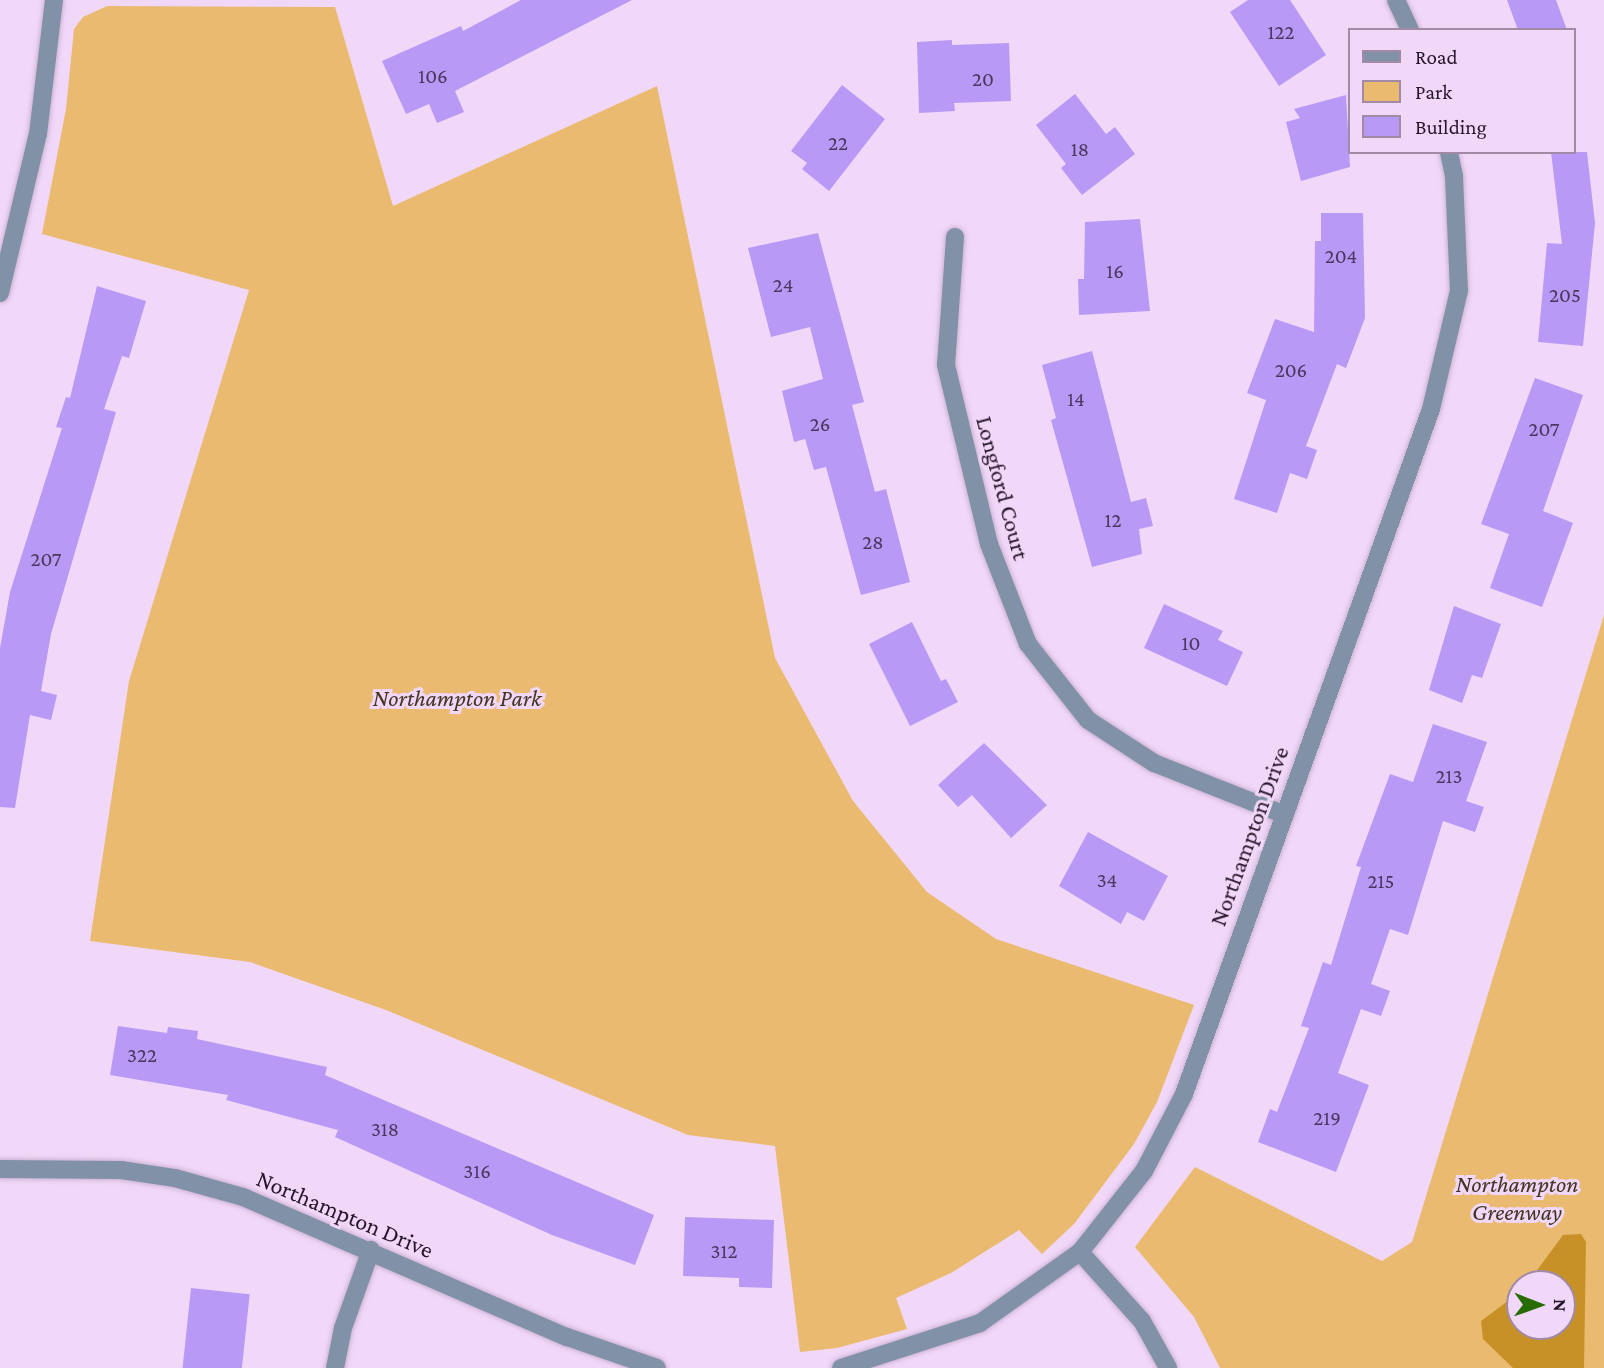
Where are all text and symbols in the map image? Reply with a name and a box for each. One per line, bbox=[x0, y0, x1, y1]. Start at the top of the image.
house number: 122 bbox=[1268, 19, 1294, 45]
legend bbox=[1348, 28, 1576, 154]
text: Road bbox=[1415, 45, 1458, 69]
house number: 106 bbox=[418, 63, 448, 89]
house number: 20 bbox=[972, 66, 994, 92]
text: Park bbox=[1415, 80, 1452, 104]
text: Building bbox=[1415, 115, 1487, 139]
house number: 22 bbox=[828, 130, 848, 156]
house number: 18 bbox=[1071, 136, 1089, 162]
house number: 204 bbox=[1325, 243, 1357, 269]
house number: 16 bbox=[1106, 258, 1124, 284]
house number: 24 bbox=[773, 272, 793, 298]
house number: 205 bbox=[1549, 282, 1581, 308]
house number: 206 bbox=[1275, 357, 1307, 383]
house number: 14 bbox=[1067, 386, 1085, 412]
house number: 26 bbox=[810, 411, 830, 437]
street label: Longford Court bbox=[970, 413, 1036, 563]
house number: 207 bbox=[1528, 416, 1560, 442]
house number: 12 bbox=[1105, 507, 1121, 533]
house number: 28 bbox=[862, 529, 884, 555]
house number: 207 bbox=[30, 546, 62, 572]
house number: 10 bbox=[1182, 630, 1200, 656]
park label: Northampton Park bbox=[373, 684, 541, 712]
street label: Northampton Drive bbox=[1203, 742, 1295, 930]
house number: 213 bbox=[1436, 763, 1462, 789]
house number: 34 bbox=[1097, 867, 1117, 893]
house number: 215 bbox=[1368, 868, 1394, 894]
house number: 322 bbox=[127, 1042, 157, 1068]
house number: 219 bbox=[1313, 1105, 1341, 1131]
house number: 318 bbox=[371, 1116, 399, 1142]
house number: 316 bbox=[463, 1158, 491, 1184]
street label: Northampton Drive bbox=[252, 1164, 438, 1264]
park label: Northampton Greenway bbox=[1456, 1170, 1578, 1226]
house number: 312 bbox=[711, 1238, 737, 1264]
north arrow bbox=[1506, 1270, 1576, 1340]
text: N bbox=[1550, 1299, 1571, 1312]

